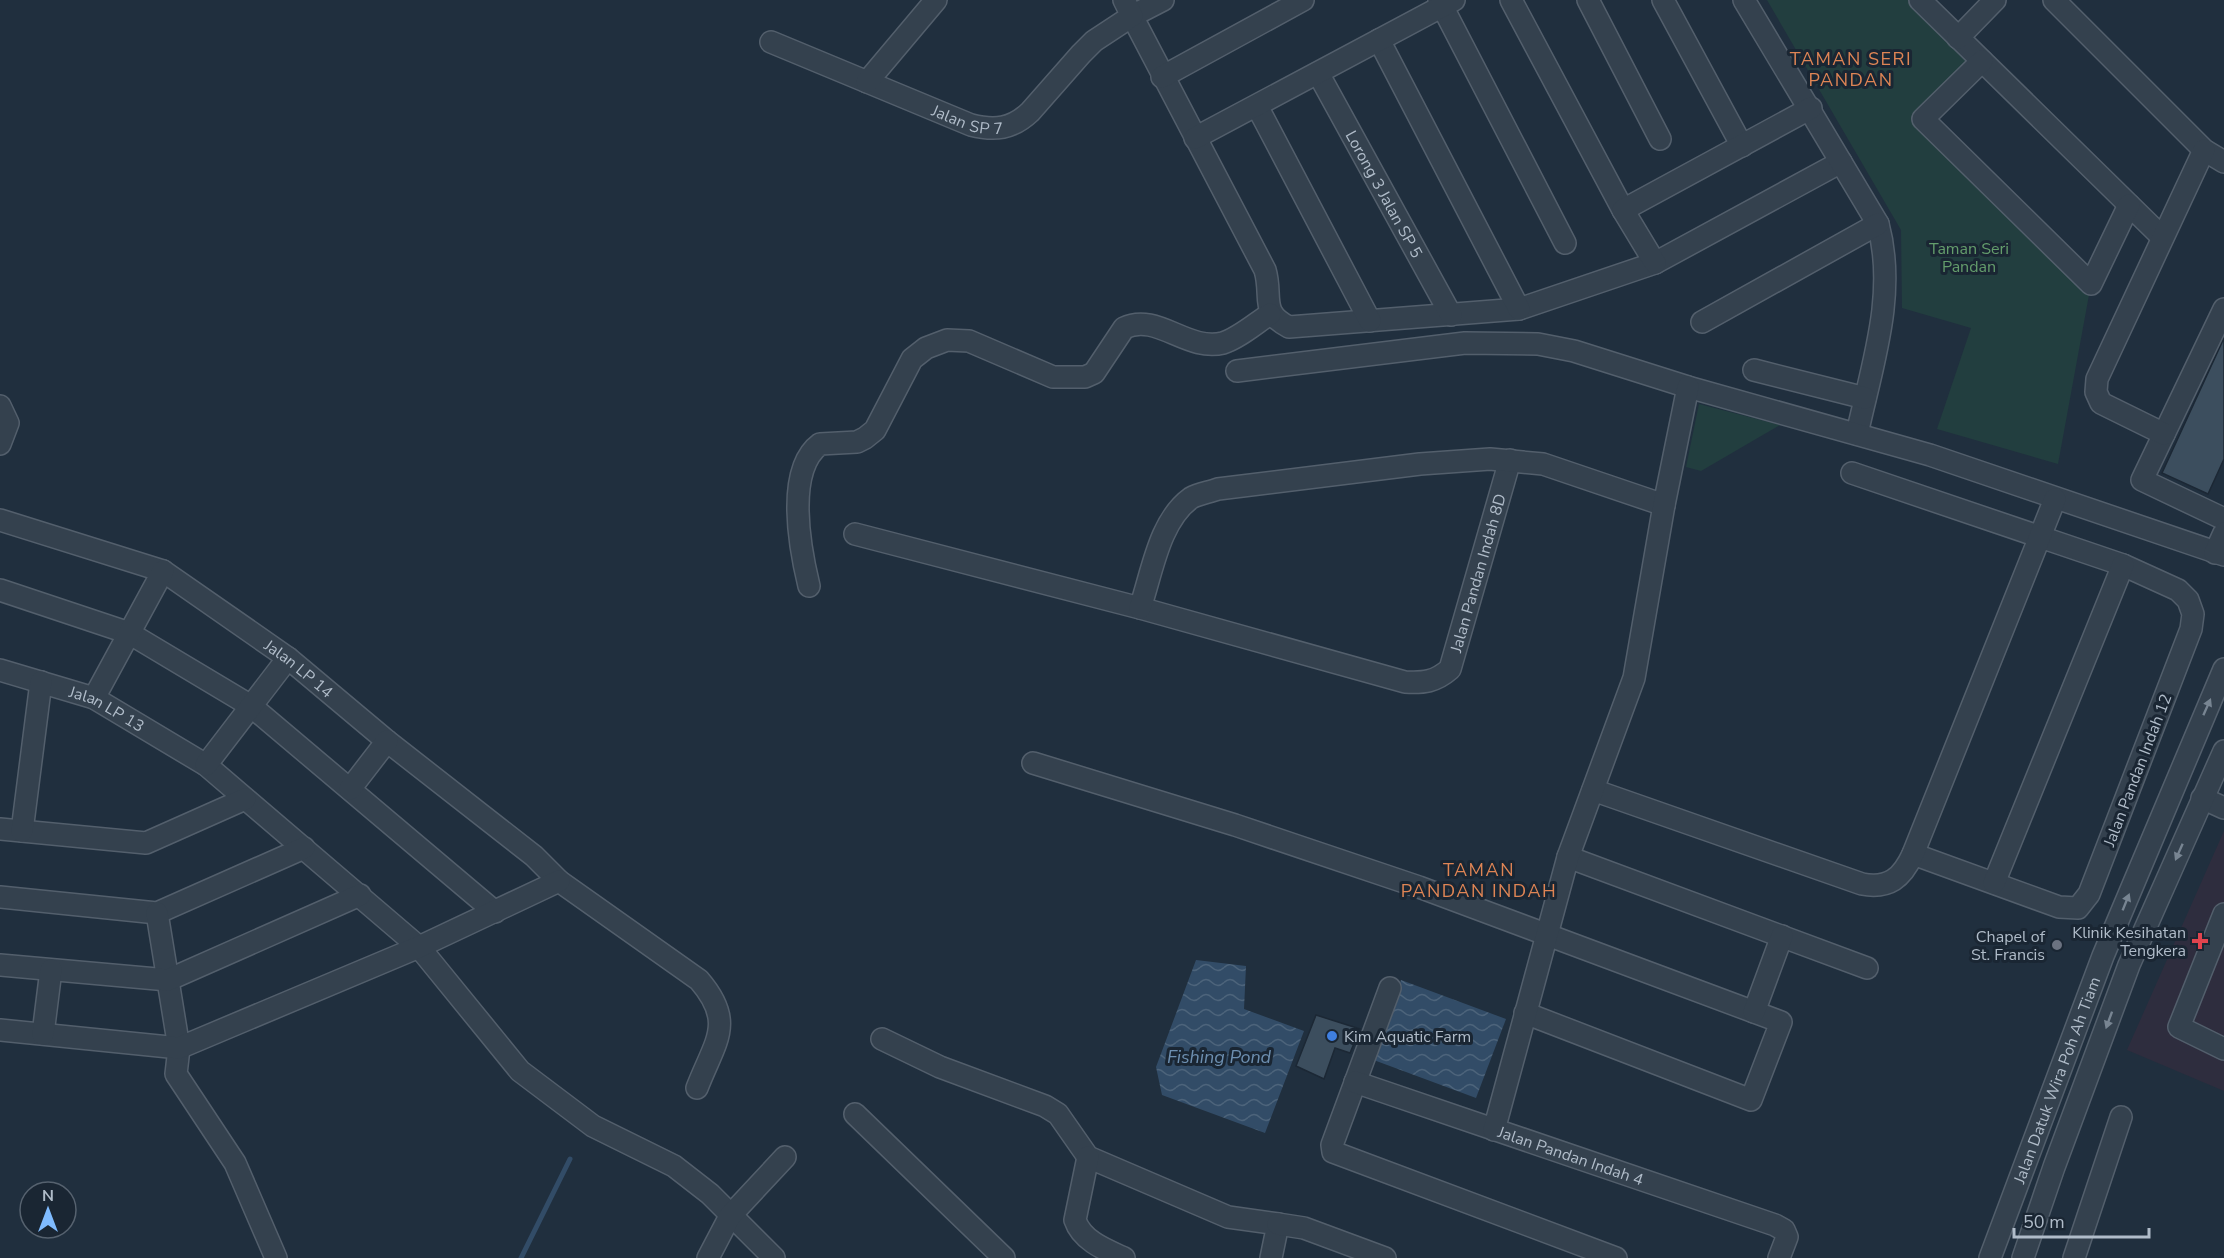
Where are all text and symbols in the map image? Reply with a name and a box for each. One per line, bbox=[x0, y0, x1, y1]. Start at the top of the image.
district label: TAMAN SERI PANDAN bbox=[1790, 47, 1912, 92]
street label: Jalan SP 7 bbox=[927, 99, 1004, 140]
street label: Lorong 3 Jalan SP 5 bbox=[1340, 127, 1427, 262]
park label: Taman Seri Pandan bbox=[1929, 238, 2009, 278]
street label: Jalan Pandan Indah 8D bbox=[1445, 491, 1512, 656]
street label: Jalan LP 14 bbox=[259, 634, 338, 703]
street label: Jalan LP 13 bbox=[65, 681, 148, 738]
street label: Jalan Pandan Indah 12 bbox=[2098, 691, 2177, 851]
one-way arrow bbox=[2202, 698, 2212, 716]
one-way arrow bbox=[2174, 843, 2184, 861]
district label: TAMAN PANDAN INDAH bbox=[1401, 858, 1557, 903]
one-way arrow bbox=[2121, 893, 2131, 911]
place label: Klinik Kesihatan Tengkera bbox=[2072, 922, 2186, 962]
place label: Chapel of St. Francis bbox=[1971, 926, 2046, 966]
marker: Klinik Kesihatan Tengkera bbox=[2191, 932, 2209, 950]
marker: Chapel of St. Francis bbox=[2050, 938, 2064, 952]
street label: Jalan Datuk Wira Poh Ah Tiam bbox=[2008, 974, 2106, 1188]
one-way arrow bbox=[2103, 1011, 2113, 1029]
place label: Kim Aquatic Farm bbox=[1344, 1026, 1471, 1048]
marker: Kim Aquatic Farm bbox=[1325, 1029, 1339, 1043]
water label: Fishing Pond bbox=[1167, 1045, 1272, 1069]
street label: Jalan Pandan Indah 4 bbox=[1494, 1121, 1647, 1192]
north arrow bbox=[18, 1180, 78, 1240]
text: N bbox=[42, 1185, 54, 1207]
scale bar bbox=[2014, 1201, 2149, 1239]
text: 50 m bbox=[2023, 1210, 2065, 1234]

